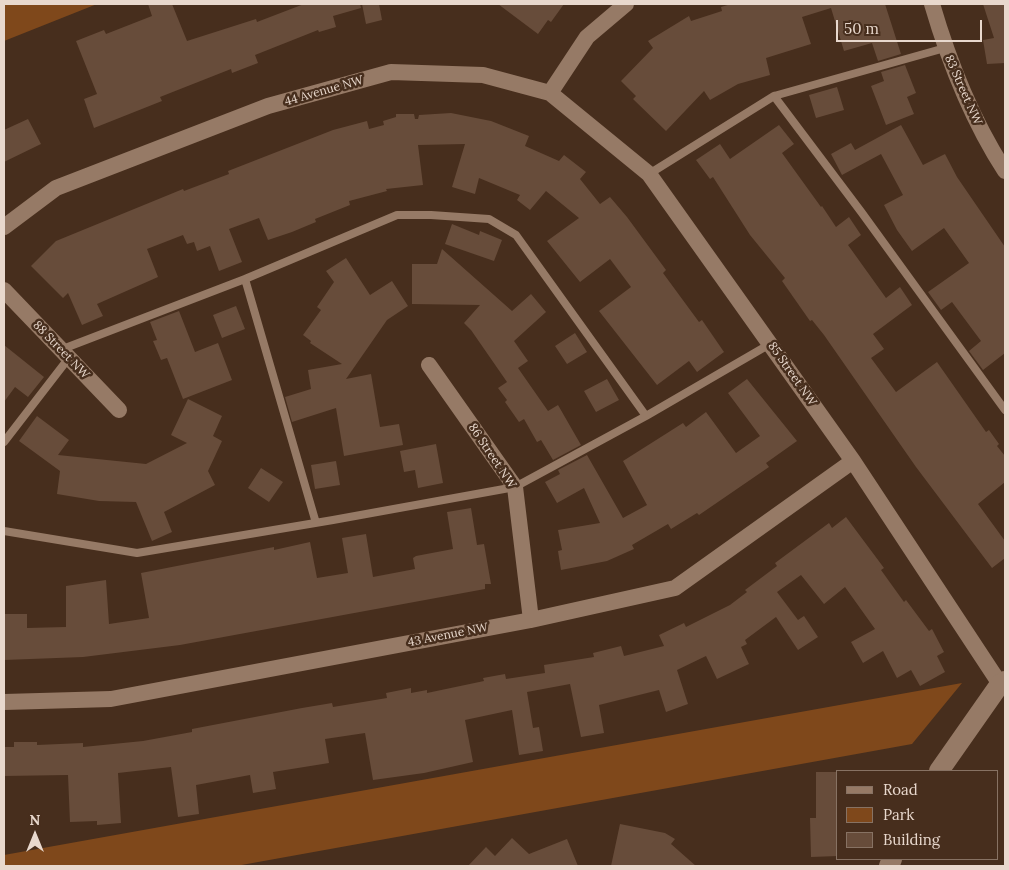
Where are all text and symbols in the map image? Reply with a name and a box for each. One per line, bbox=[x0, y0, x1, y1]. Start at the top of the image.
scale bar bbox=[839, 10, 985, 42]
text: 50 m bbox=[844, 19, 879, 38]
street label: 83 Street NW bbox=[941, 53, 985, 127]
street label: 44 Avenue NW bbox=[283, 73, 365, 109]
street label: 88 Street NW bbox=[30, 318, 92, 382]
street label: 85 Street NW bbox=[765, 339, 819, 409]
street label: 86 Street NW bbox=[465, 421, 519, 491]
street label: 43 Avenue NW bbox=[407, 620, 489, 650]
legend bbox=[836, 770, 999, 860]
text: Road bbox=[883, 780, 918, 799]
text: Park bbox=[883, 805, 914, 824]
north arrow bbox=[10, 810, 60, 860]
text: N bbox=[30, 811, 40, 829]
text: Building bbox=[883, 830, 940, 849]

